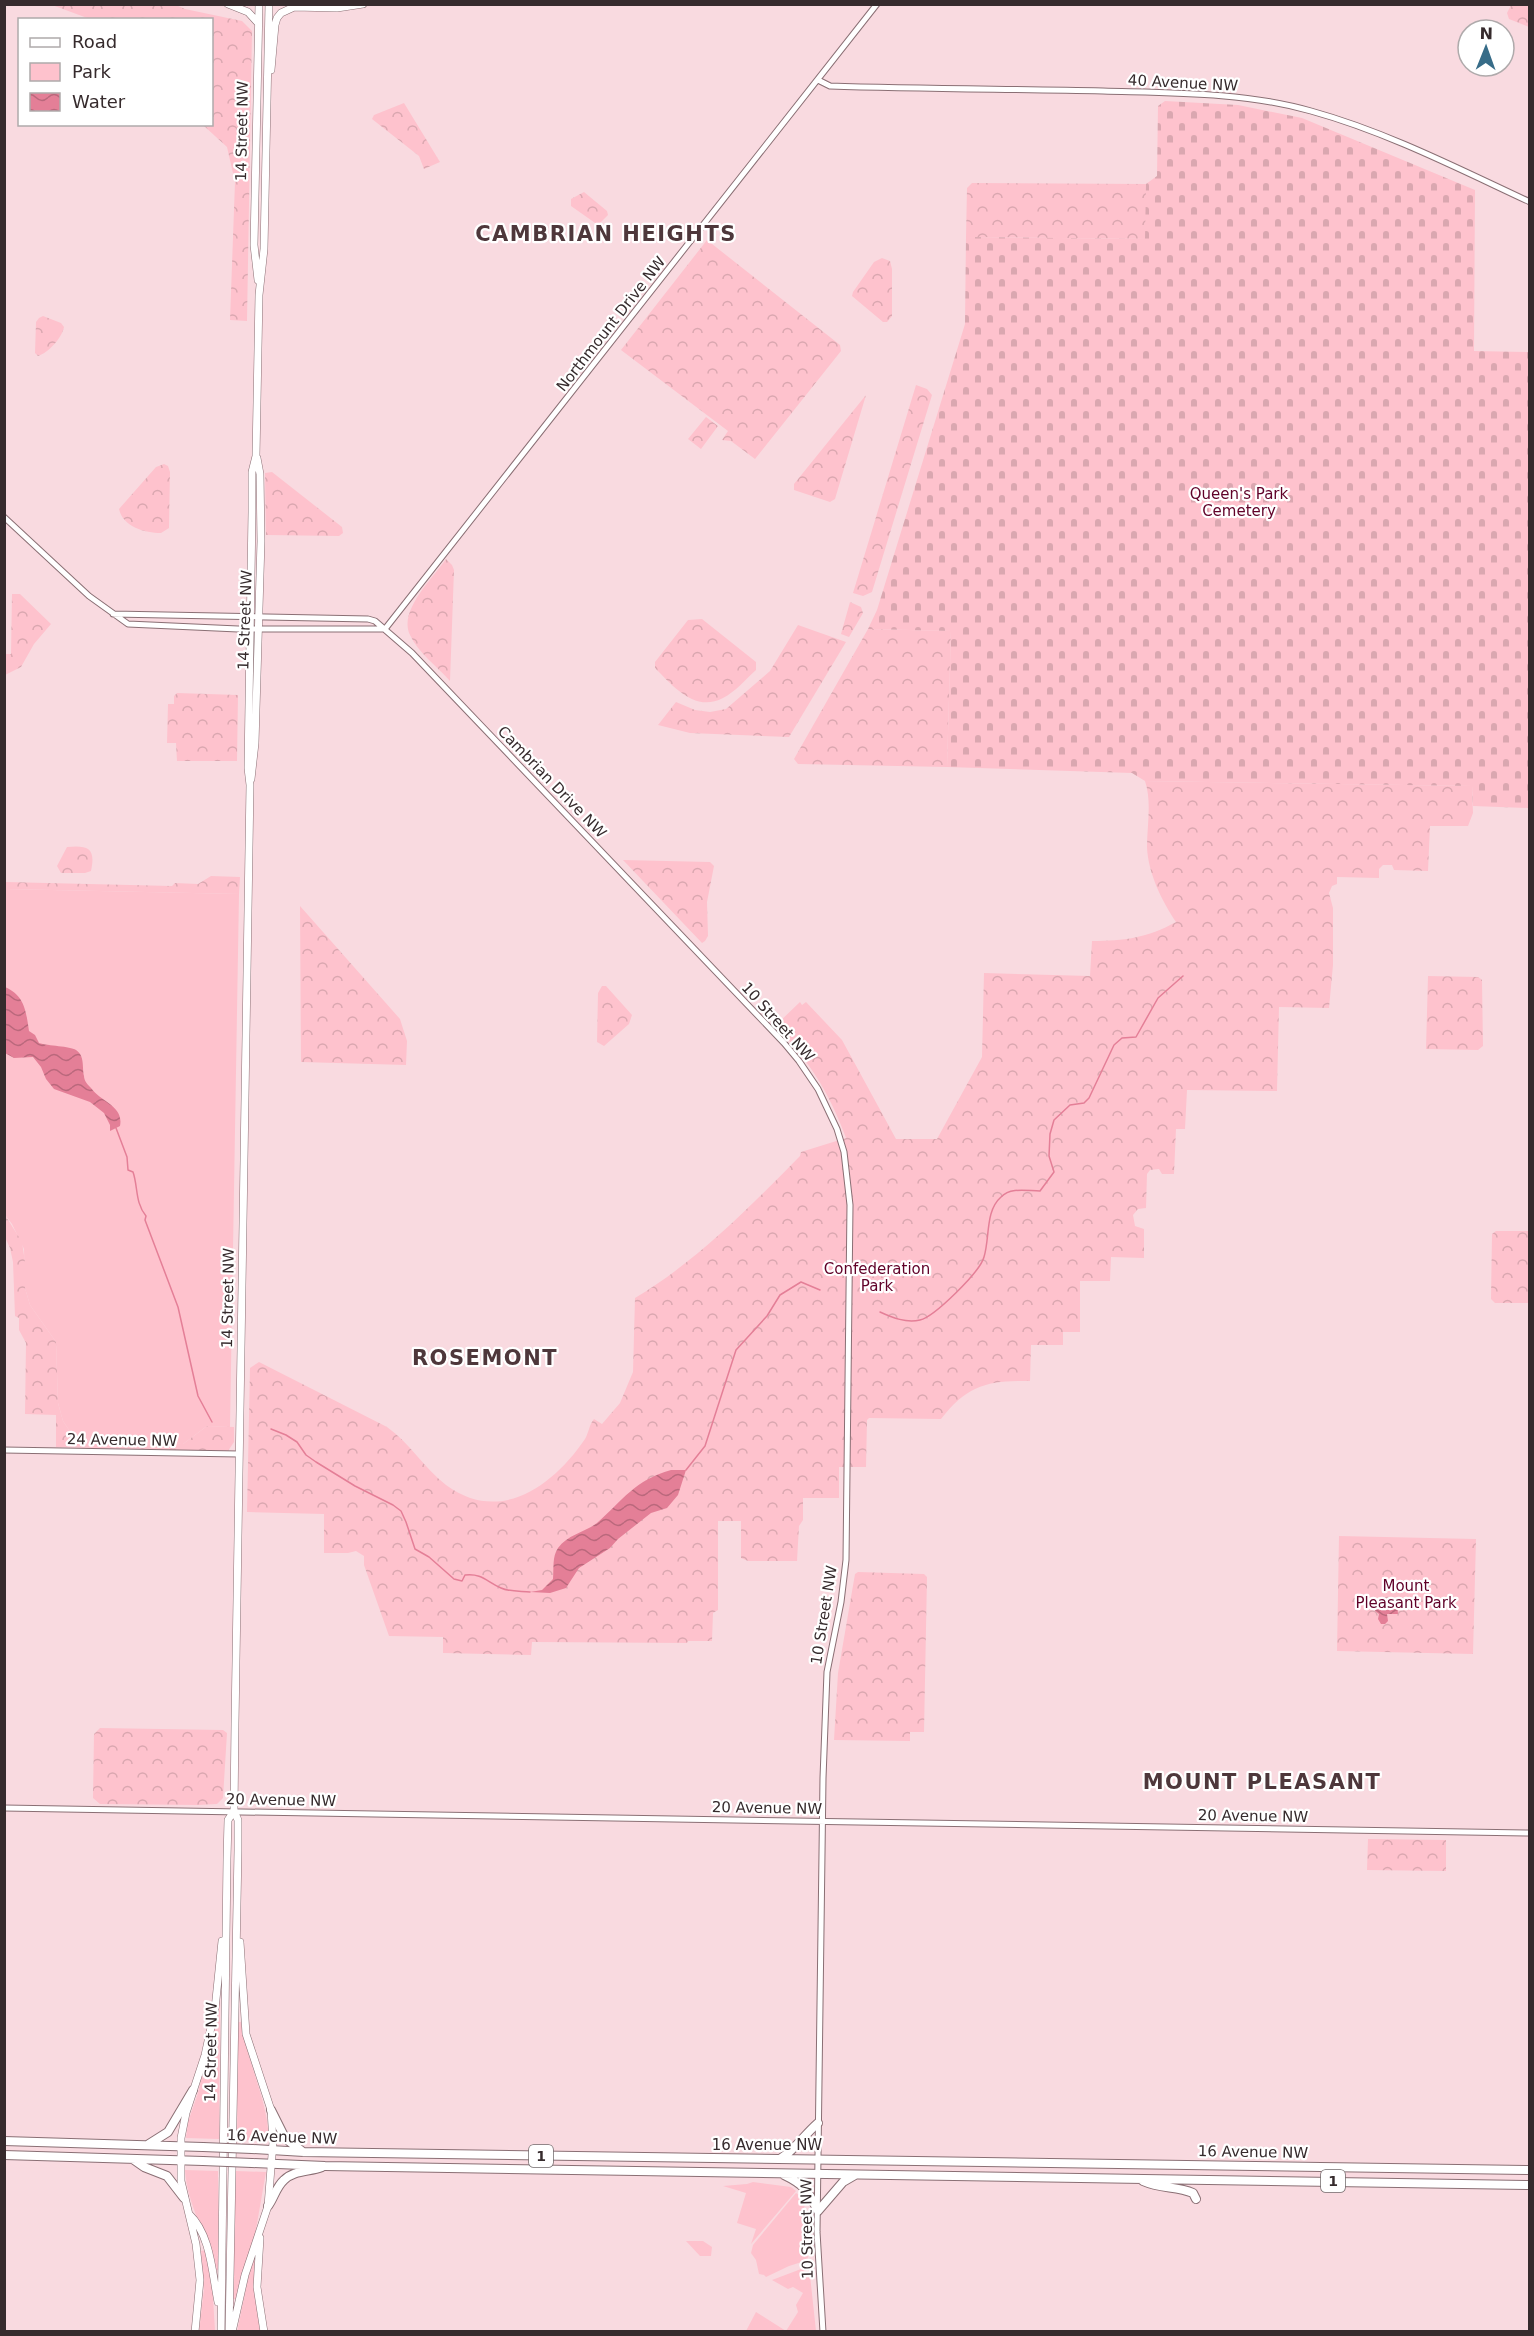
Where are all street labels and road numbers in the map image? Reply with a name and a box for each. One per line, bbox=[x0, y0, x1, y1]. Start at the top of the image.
street label: 40 Avenue NW bbox=[1127, 71, 1239, 95]
street label: 14 Street NW bbox=[232, 81, 252, 181]
street label: Northmount Drive NW bbox=[553, 253, 669, 395]
street label: 14 Street NW bbox=[234, 569, 256, 670]
street label: Cambrian Drive NW bbox=[494, 722, 610, 842]
street label: 10 Street NW bbox=[738, 979, 818, 1065]
street label: 14 Street NW bbox=[218, 1248, 238, 1348]
street label: 24 Avenue NW bbox=[67, 1430, 178, 1450]
street label: 10 Street NW bbox=[807, 1564, 841, 1666]
street label: 20 Avenue NW bbox=[226, 1790, 337, 1810]
street label: 20 Avenue NW bbox=[712, 1798, 823, 1818]
street label: 20 Avenue NW bbox=[1198, 1806, 1309, 1826]
street label: 14 Street NW bbox=[201, 2002, 221, 2102]
street label: 16 Avenue NW bbox=[227, 2126, 338, 2148]
street label: 16 Avenue NW bbox=[712, 2136, 822, 2154]
street label: 16 Avenue NW bbox=[1198, 2142, 1309, 2162]
road number: 1 bbox=[529, 2145, 553, 2167]
road number: 1 bbox=[1321, 2170, 1345, 2192]
street label: 10 Street NW bbox=[797, 2179, 817, 2279]

